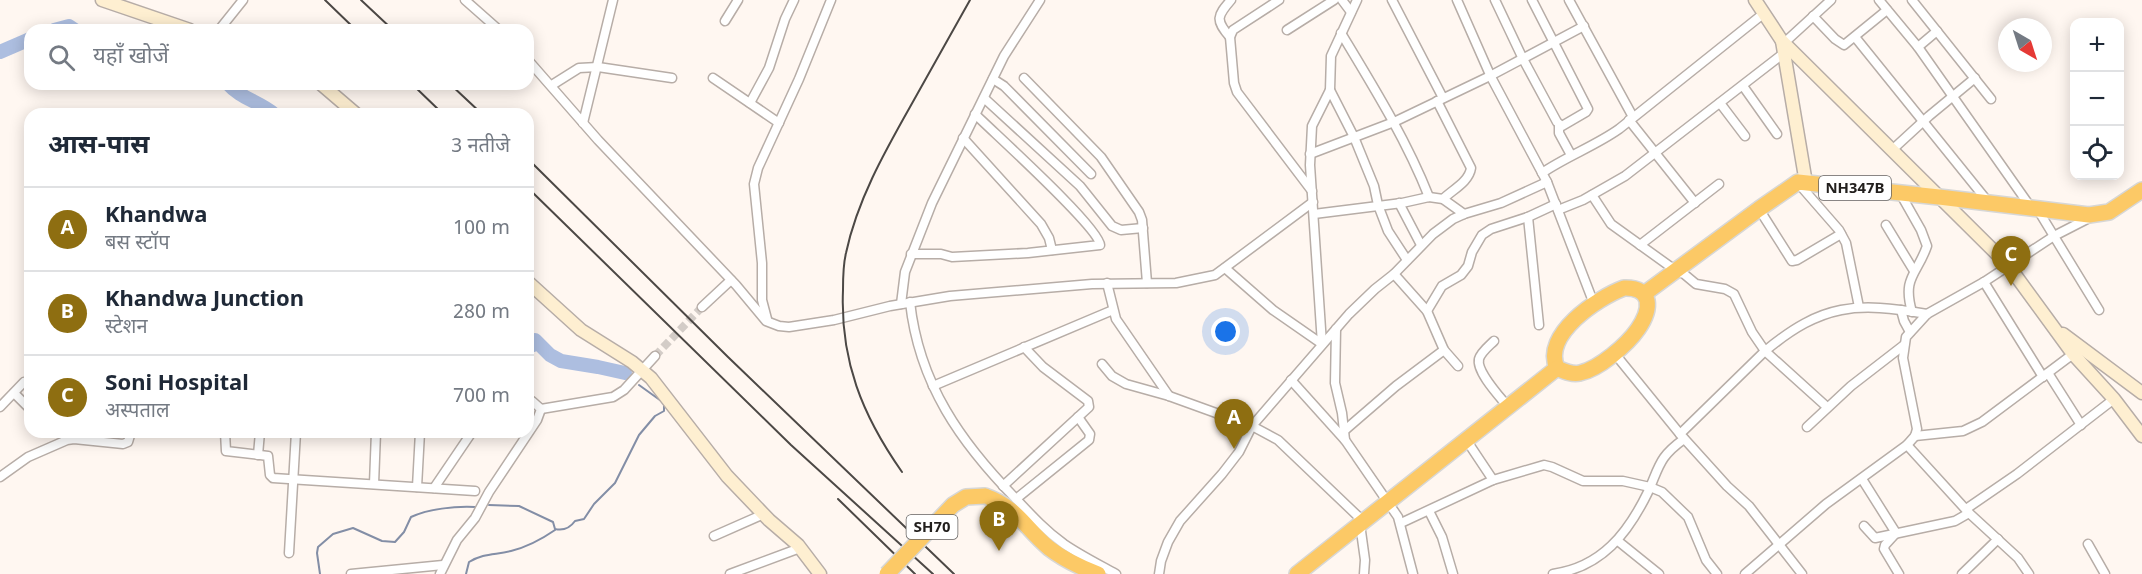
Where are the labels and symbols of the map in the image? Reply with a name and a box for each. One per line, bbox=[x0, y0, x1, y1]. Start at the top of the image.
north arrow bbox=[1998, 18, 2052, 72]
road number: NH347B bbox=[1819, 176, 1891, 200]
pin: C bbox=[1992, 236, 2030, 286]
your location bbox=[1211, 317, 1240, 346]
pin: A bbox=[1214, 400, 1254, 449]
pin: B bbox=[980, 502, 1018, 551]
road number: SH70 bbox=[906, 515, 958, 539]

